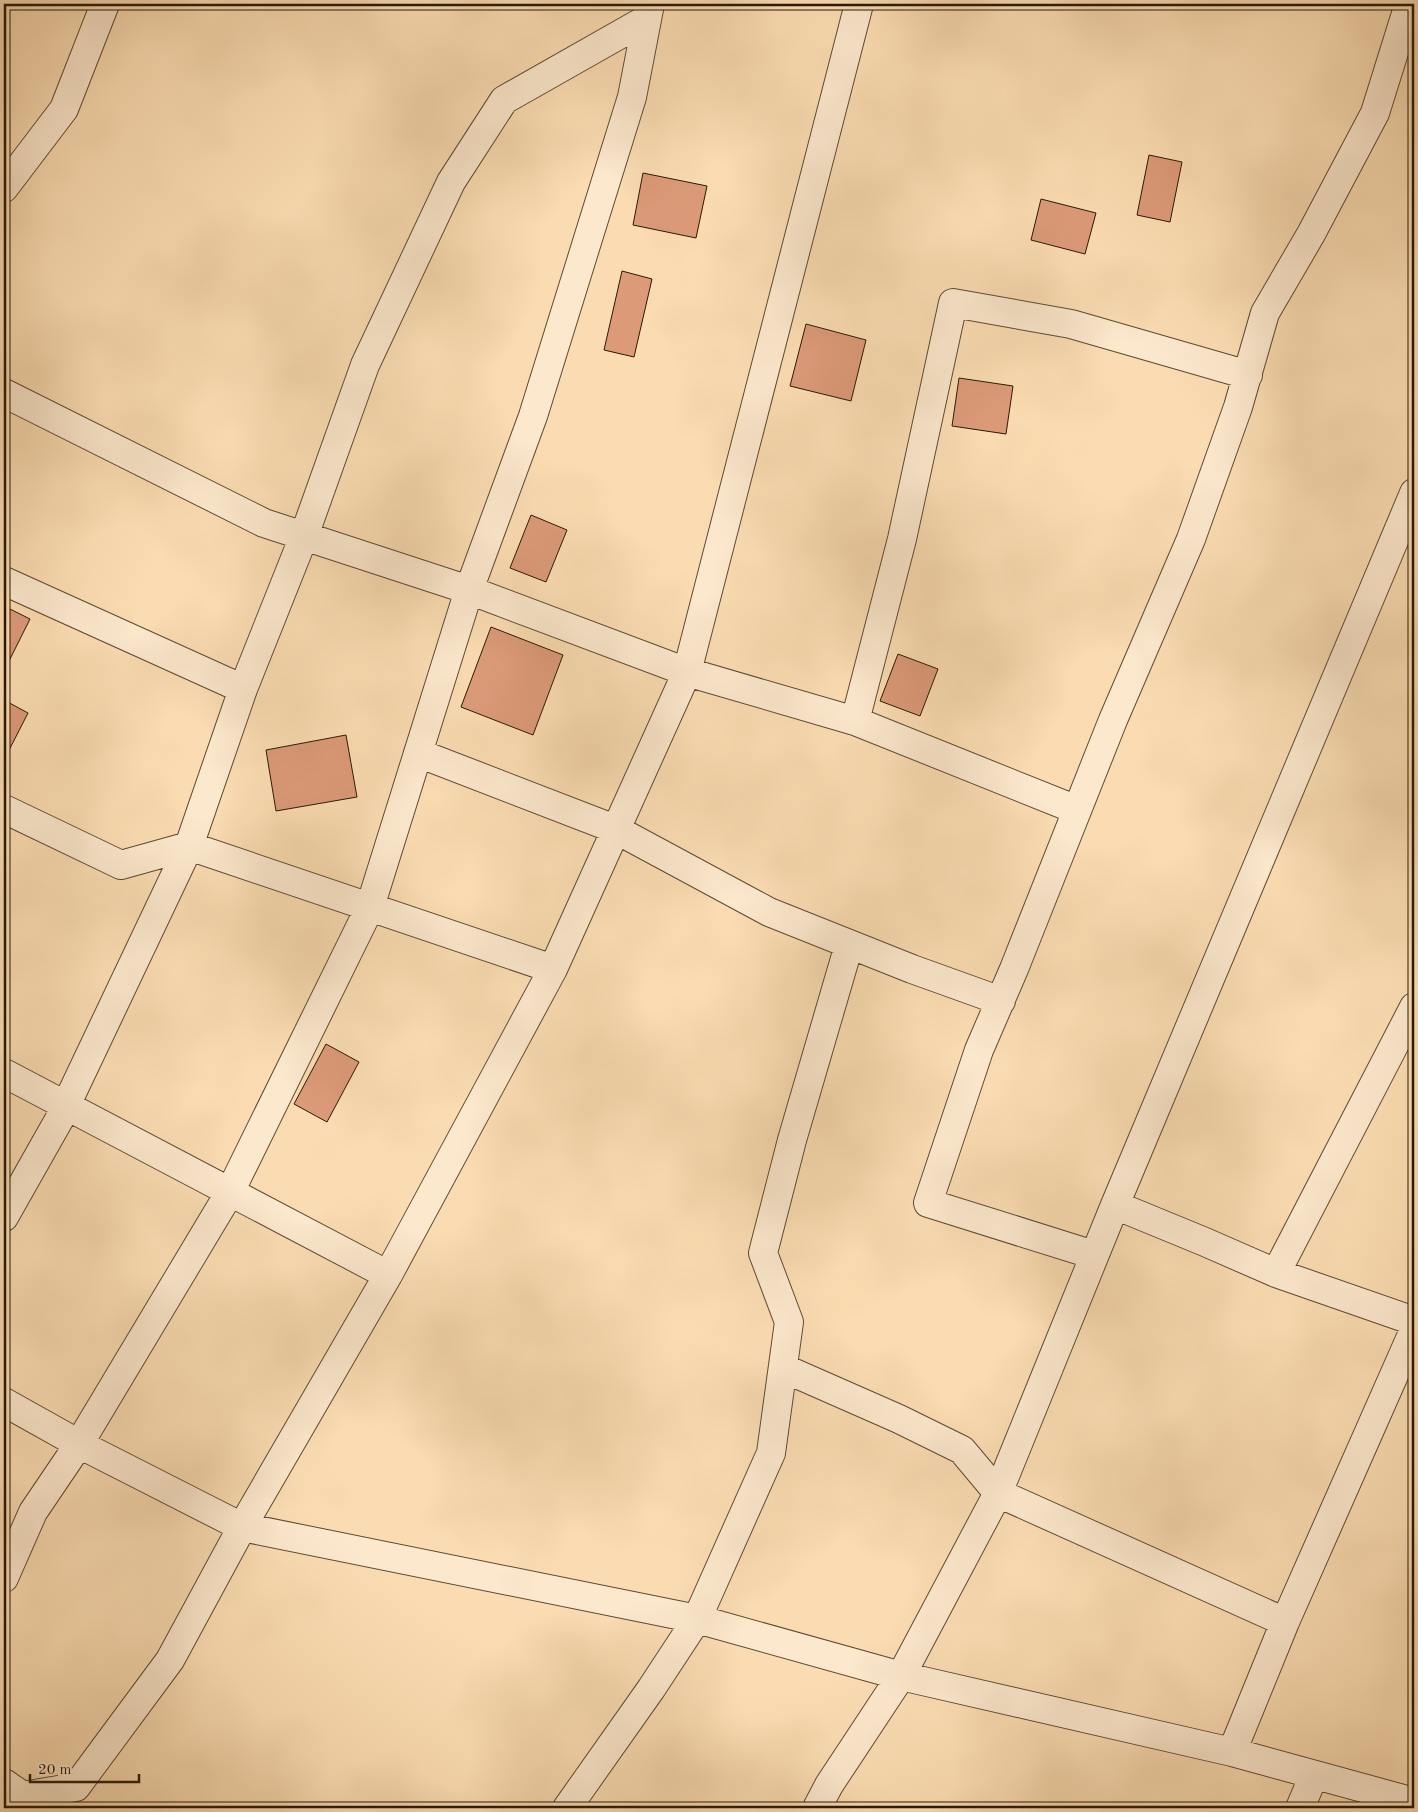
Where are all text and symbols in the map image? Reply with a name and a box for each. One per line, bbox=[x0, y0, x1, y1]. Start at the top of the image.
scale bar bbox=[30, 1752, 139, 1784]
text: 20 m bbox=[38, 1763, 72, 1778]

